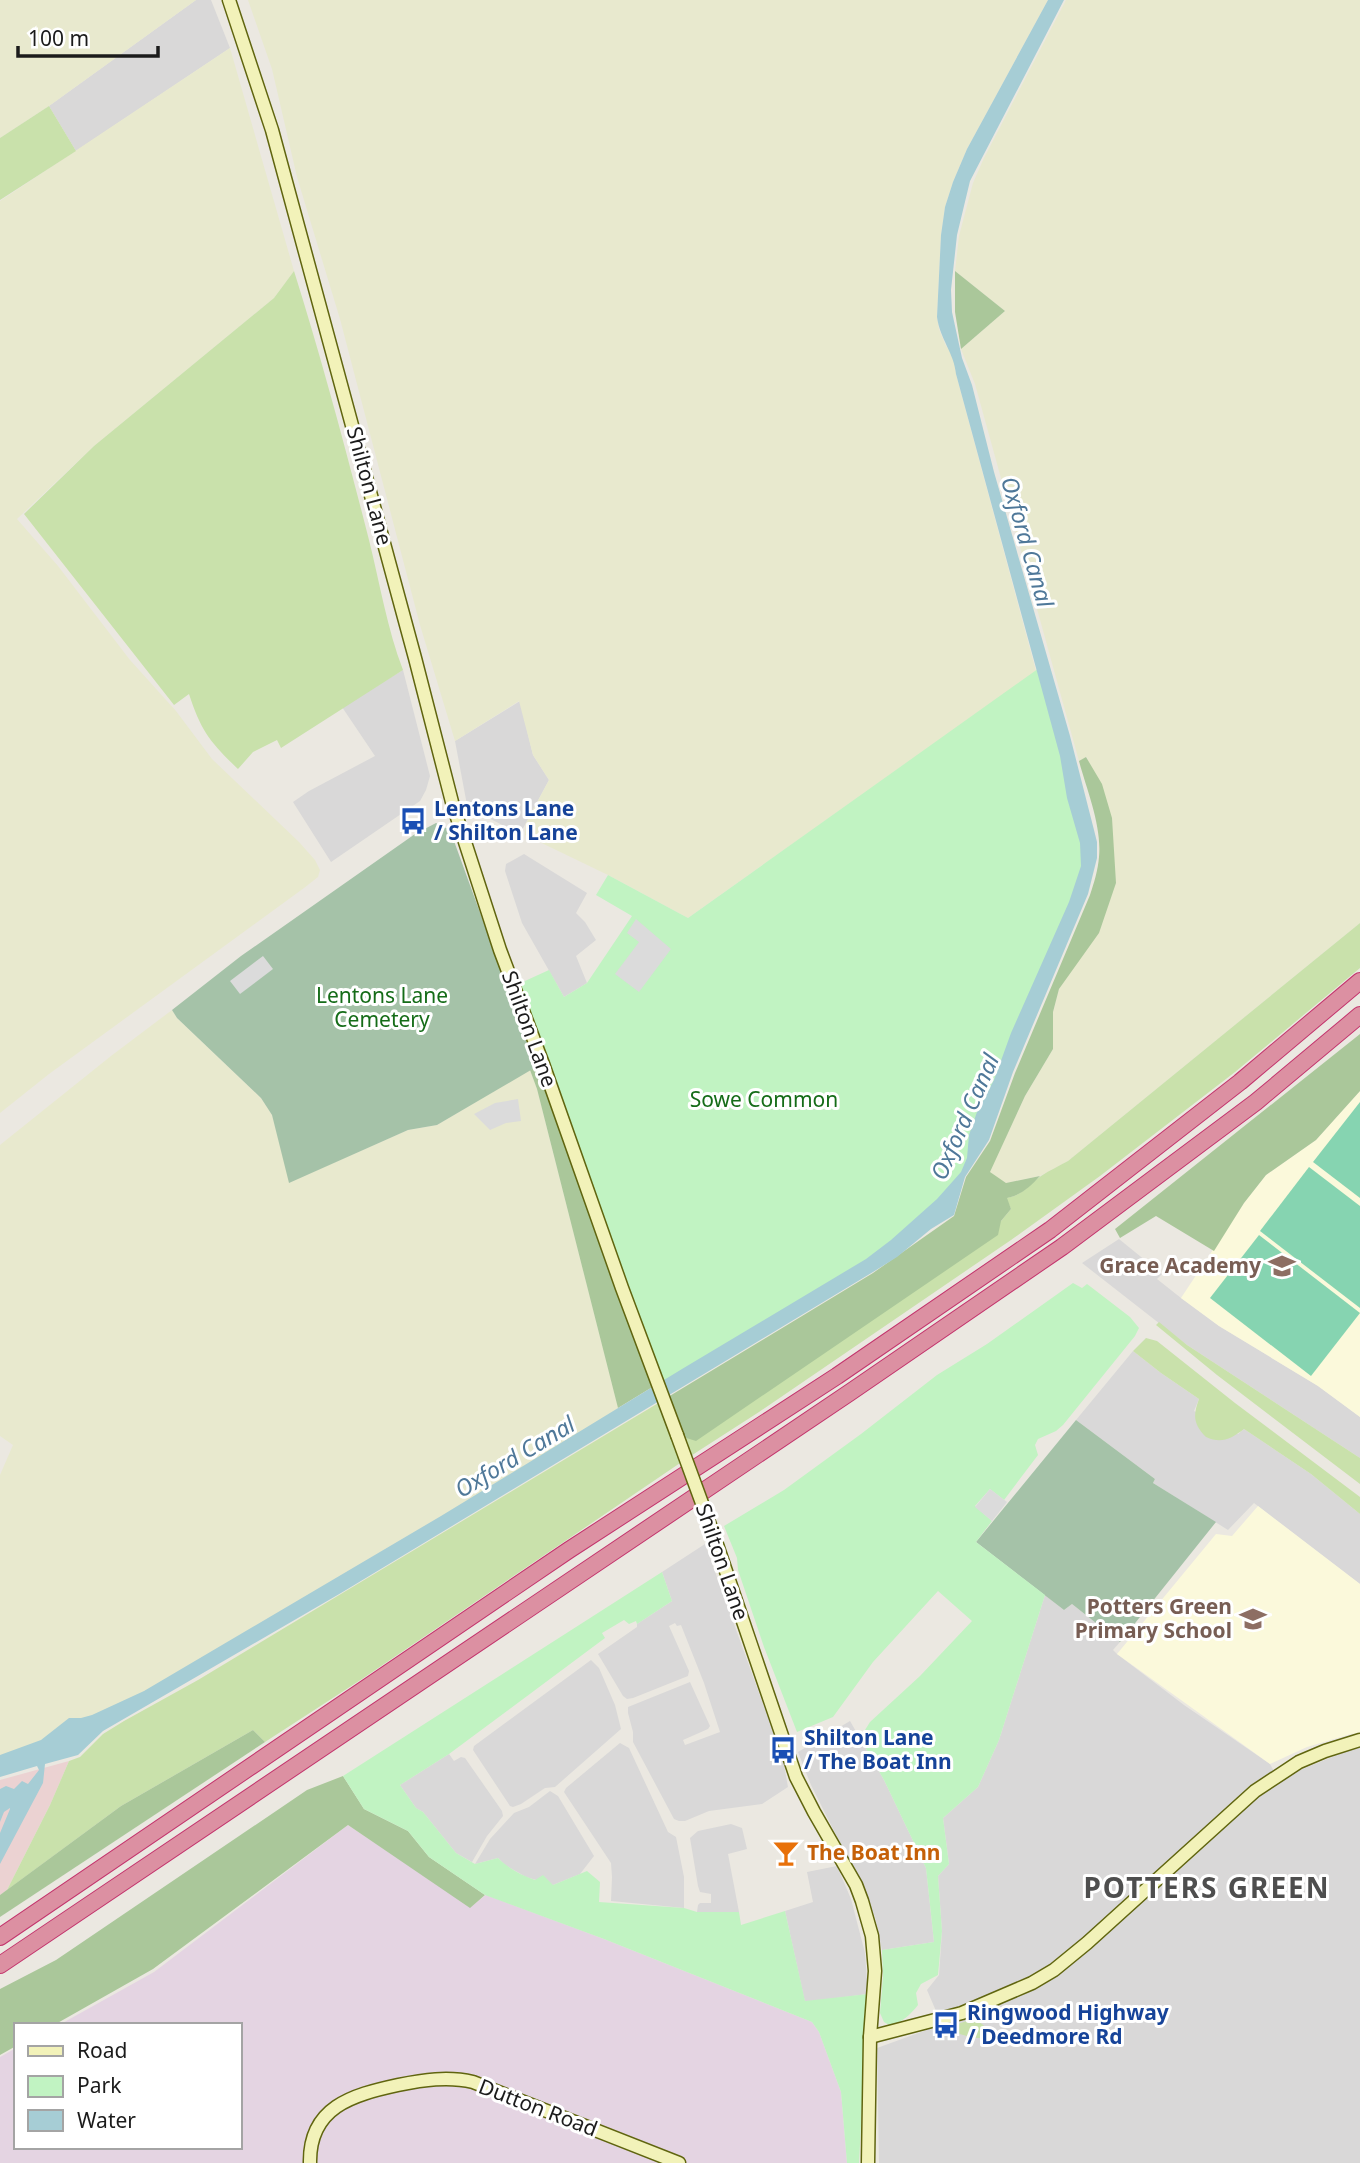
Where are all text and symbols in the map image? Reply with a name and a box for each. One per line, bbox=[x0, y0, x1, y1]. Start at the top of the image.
scale bar bbox=[18, 14, 158, 58]
text: 100 m bbox=[28, 24, 89, 52]
street label: Shilton Lane bbox=[341, 423, 399, 548]
water label: Oxford Canal bbox=[994, 473, 1062, 612]
place label: Lentons Lane / Shilton Lane bbox=[434, 794, 578, 846]
bus stop icon: Lentons Lane / Shilton Lane bbox=[398, 806, 428, 836]
street label: Shilton Lane bbox=[496, 967, 564, 1091]
park label: Lentons Lane Cemetery bbox=[316, 981, 448, 1033]
water label: Oxford Canal bbox=[922, 1048, 1007, 1185]
park label: Sowe Common bbox=[690, 1085, 838, 1113]
place label: Grace Academy bbox=[1099, 1251, 1261, 1279]
school or university icon: Grace Academy bbox=[1267, 1251, 1297, 1281]
water label: Oxford Canal bbox=[448, 1407, 581, 1505]
street label: Shilton Lane bbox=[690, 1500, 756, 1624]
place label: Potters Green Primary School bbox=[1075, 1592, 1232, 1644]
school or university icon: Potters Green Primary School bbox=[1238, 1604, 1268, 1634]
place label: Shilton Lane / The Boat Inn bbox=[804, 1723, 952, 1775]
bus stop icon: Shilton Lane / The Boat Inn bbox=[768, 1735, 798, 1765]
bar icon: The Boat Inn bbox=[771, 1838, 801, 1868]
place label: The Boat Inn bbox=[807, 1838, 940, 1866]
district label: POTTERS GREEN bbox=[1083, 1868, 1331, 1906]
place label: Ringwood Highway / Deedmore Rd bbox=[967, 1998, 1169, 2050]
bus stop icon: Ringwood Highway / Deedmore Rd bbox=[931, 2010, 961, 2040]
legend bbox=[14, 2023, 242, 2149]
text: Road bbox=[77, 2036, 127, 2064]
text: Park bbox=[77, 2071, 122, 2099]
street label: Dutton Road bbox=[475, 2072, 602, 2143]
text: Water bbox=[77, 2106, 136, 2134]

